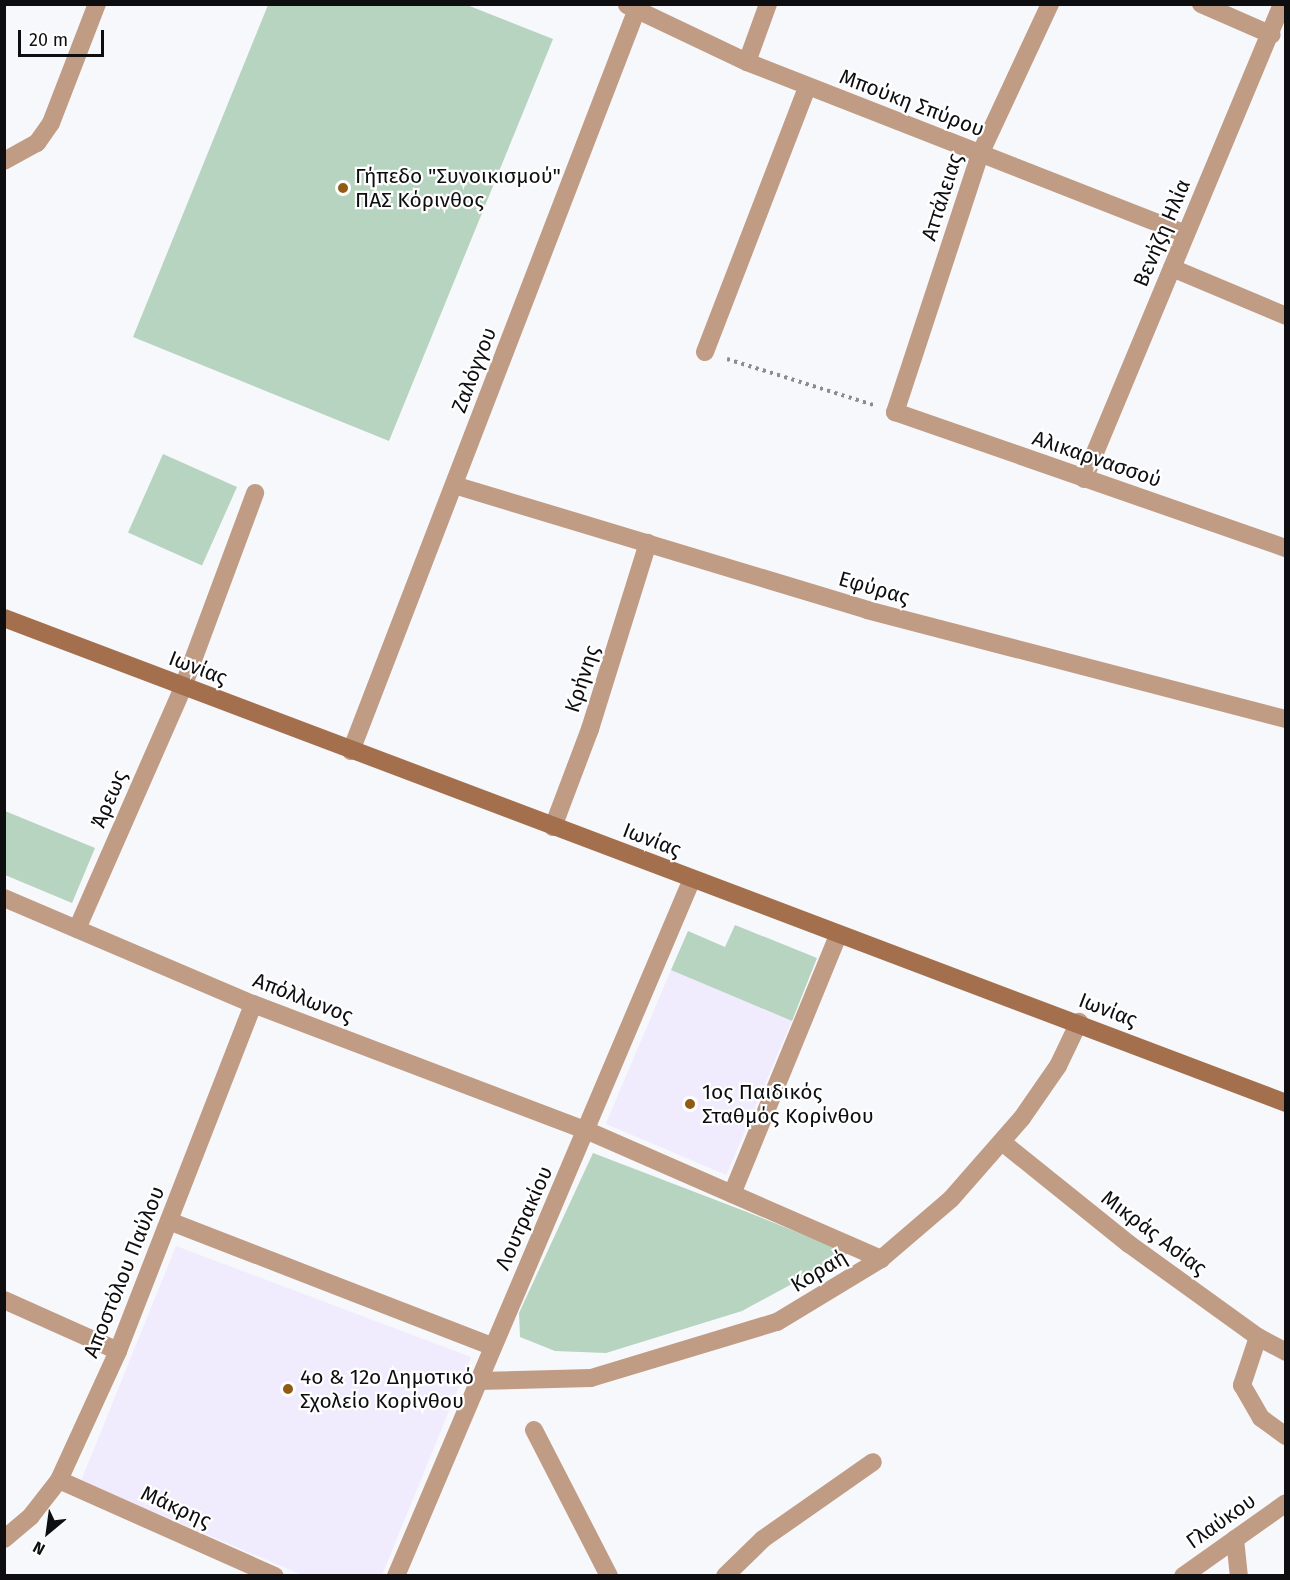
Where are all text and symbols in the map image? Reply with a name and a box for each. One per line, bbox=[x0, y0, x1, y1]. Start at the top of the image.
scale bar bbox=[21, 18, 106, 56]
text: 20 m bbox=[29, 29, 68, 51]
street label: Μπούκη Σπύρου bbox=[836, 64, 988, 142]
street label: Αττάλειας bbox=[916, 150, 968, 244]
place label: Γήπεδο "Συνοικισμού" ΠΑΣ Κόρινθος bbox=[355, 163, 561, 213]
street label: Βενήζη Ηλία bbox=[1128, 175, 1196, 291]
marker: Γήπεδο "Συνοικισμού" ΠΑΣ Κόρινθος bbox=[336, 181, 350, 195]
street label: Ζαλόγγου bbox=[446, 324, 502, 416]
street label: Αλικαρνασσού bbox=[1029, 425, 1165, 493]
street label: Εφύρας bbox=[836, 566, 912, 610]
street label: Κρήνης bbox=[559, 642, 605, 716]
street label: Ιωνίας bbox=[165, 645, 231, 691]
street label: Άρεως bbox=[86, 766, 132, 832]
street label: Ιωνίας bbox=[619, 817, 685, 863]
street label: Απόλλωνος bbox=[250, 967, 356, 1029]
street label: Ιωνίας bbox=[1075, 987, 1141, 1033]
place label: 1ος Παιδικός Σταθμός Κορίνθου bbox=[702, 1079, 874, 1129]
marker: 1ος Παιδικός Σταθμός Κορίνθου bbox=[683, 1097, 697, 1111]
street label: Λουτρακίου bbox=[490, 1162, 558, 1274]
street label: Αποστόλου Παύλου bbox=[78, 1183, 170, 1361]
street label: Μικράς Ασίας bbox=[1096, 1185, 1212, 1281]
street label: Κοραή bbox=[786, 1244, 852, 1298]
place label: 4ο & 12ο Δημοτικό Σχολείο Κορίνθου bbox=[300, 1364, 474, 1414]
marker: 4ο & 12ο Δημοτικό Σχολείο Κορίνθου bbox=[281, 1382, 295, 1396]
street label: Μάκρης bbox=[137, 1480, 215, 1534]
street label: Γλαύκου bbox=[1181, 1488, 1261, 1554]
north arrow bbox=[18, 1502, 78, 1562]
text: N bbox=[30, 1537, 48, 1559]

